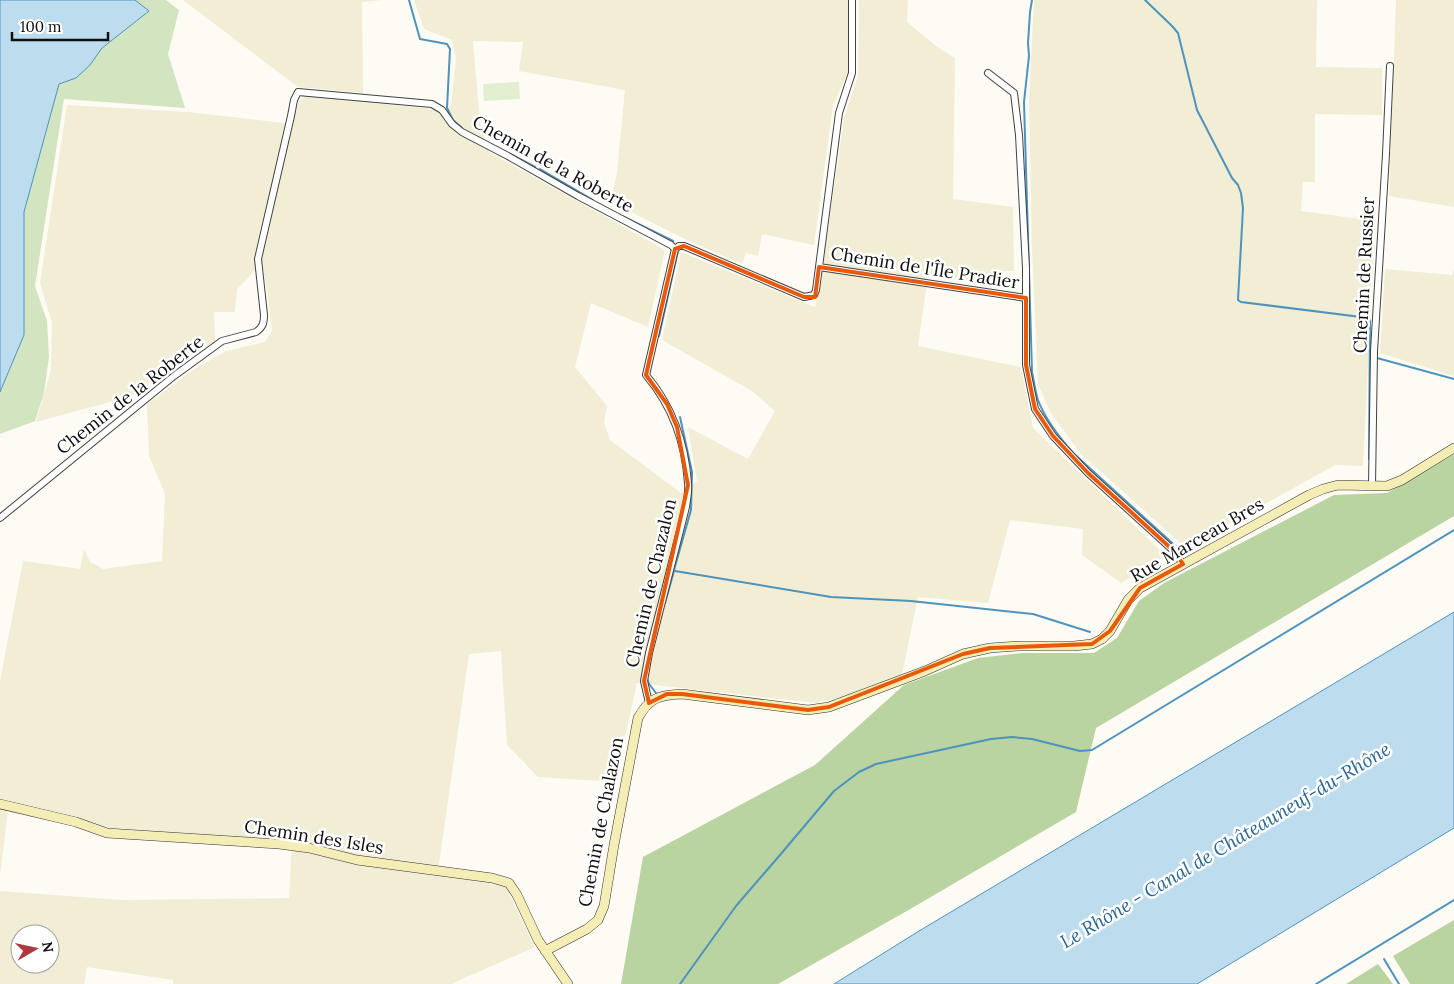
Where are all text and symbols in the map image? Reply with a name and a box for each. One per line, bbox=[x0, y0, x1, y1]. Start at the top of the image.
scale bar bbox=[12, 10, 109, 42]
text: 100 m bbox=[20, 17, 61, 36]
street label: Chemin de la Roberte bbox=[469, 110, 638, 218]
street label: Chemin de Russier bbox=[1348, 196, 1379, 354]
street label: Chemin de l'Île Pradier bbox=[829, 241, 1021, 294]
street label: Chemin de la Roberte bbox=[51, 330, 208, 459]
street label: Rue Marceau Bres bbox=[1126, 492, 1268, 587]
street label: Chemin de Chazalon bbox=[620, 496, 681, 670]
street label: Chemin de Chalazon bbox=[573, 735, 628, 909]
water label: Le Rhône - Canal de Châteauneuf-du-Rhône bbox=[1056, 737, 1394, 953]
street label: Chemin des Isles bbox=[243, 814, 385, 859]
north arrow bbox=[10, 924, 60, 974]
text: N bbox=[38, 940, 58, 954]

